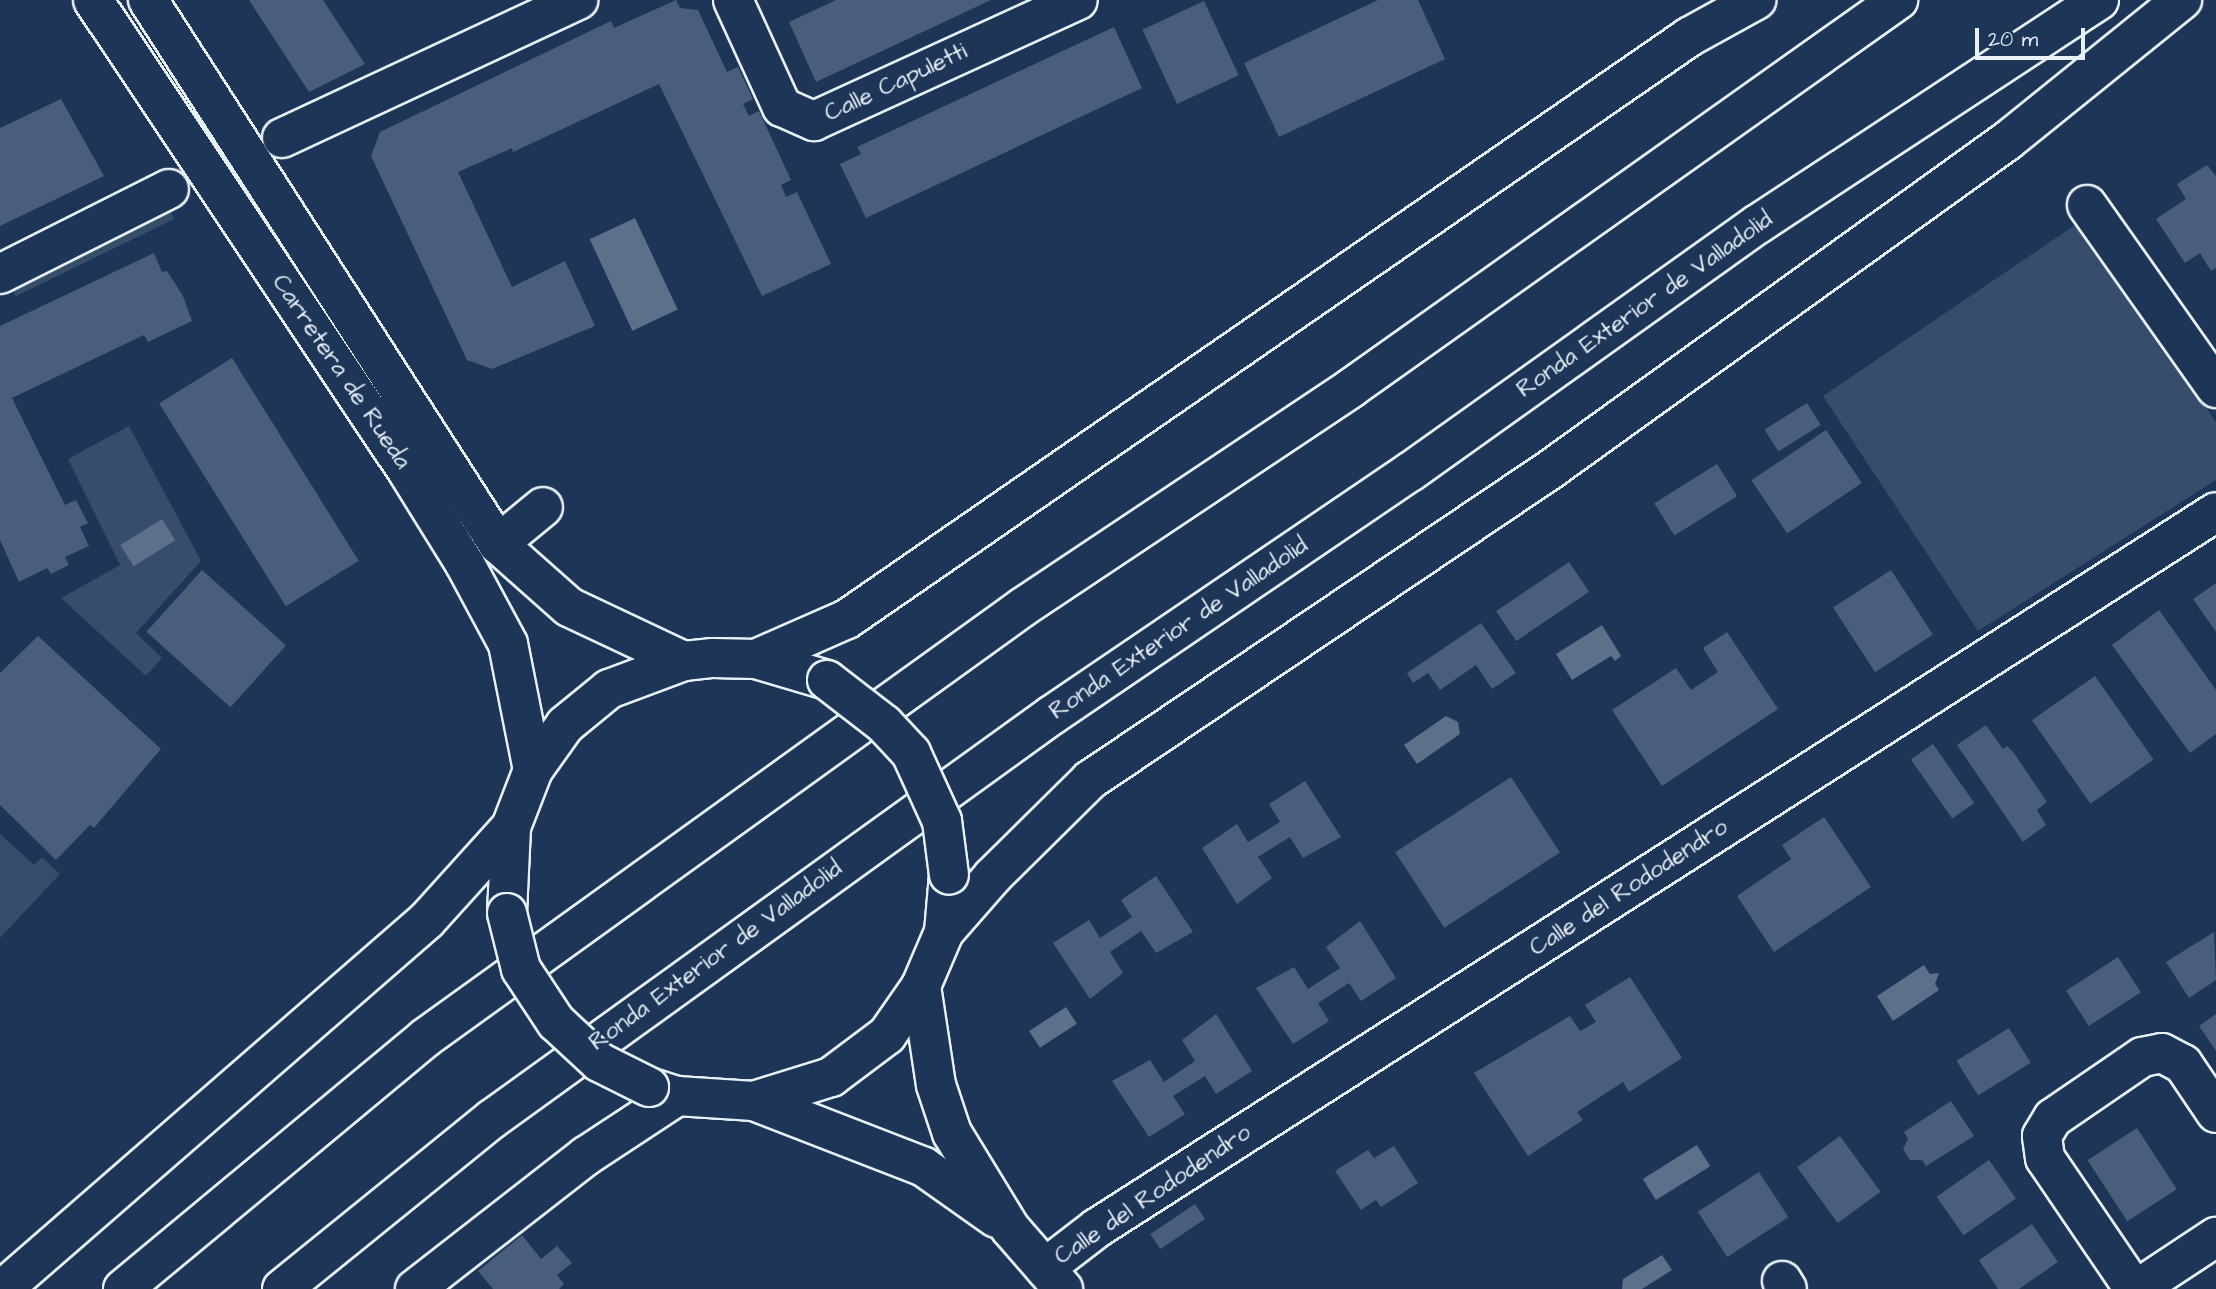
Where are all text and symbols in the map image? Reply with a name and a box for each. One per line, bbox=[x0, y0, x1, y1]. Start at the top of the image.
scale bar bbox=[1978, 14, 2088, 58]
text: 20 m bbox=[1988, 25, 2038, 54]
street label: Calle Capuletti bbox=[820, 37, 972, 129]
street label: Ronda Exterior de Valladolid bbox=[1512, 206, 1778, 404]
street label: Carretera de Rueda bbox=[265, 269, 417, 475]
street label: Ronda Exterior de Valladolid bbox=[1044, 532, 1314, 726]
street label: Calle del Rododendro bbox=[1524, 813, 1734, 963]
street label: Ronda Exterior de Valladolid bbox=[584, 855, 848, 1057]
street label: Calle del Rododendro bbox=[1049, 1119, 1257, 1271]

